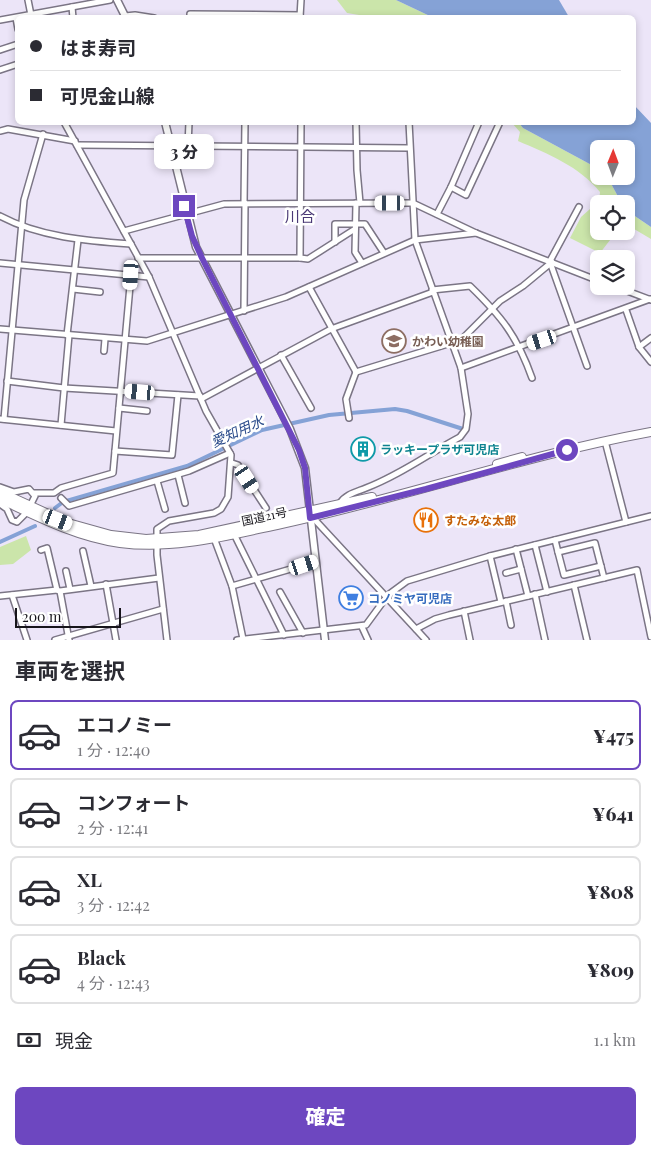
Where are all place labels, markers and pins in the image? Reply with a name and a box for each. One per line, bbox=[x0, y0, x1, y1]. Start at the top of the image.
school or university icon: かわい幼稚園 bbox=[381, 328, 407, 354]
place label: かわい幼稚園 bbox=[412, 333, 484, 349]
building icon: ラッキープラザ可児店 bbox=[350, 436, 376, 462]
place label: ラッキープラザ可児店 bbox=[380, 441, 499, 457]
restaurant icon: すたみな太郎 bbox=[413, 507, 439, 533]
place label: すたみな太郎 bbox=[444, 512, 516, 528]
supermarket icon: コノミヤ可児店 bbox=[338, 585, 364, 611]
place label: コノミヤ可児店 bbox=[368, 590, 452, 606]

